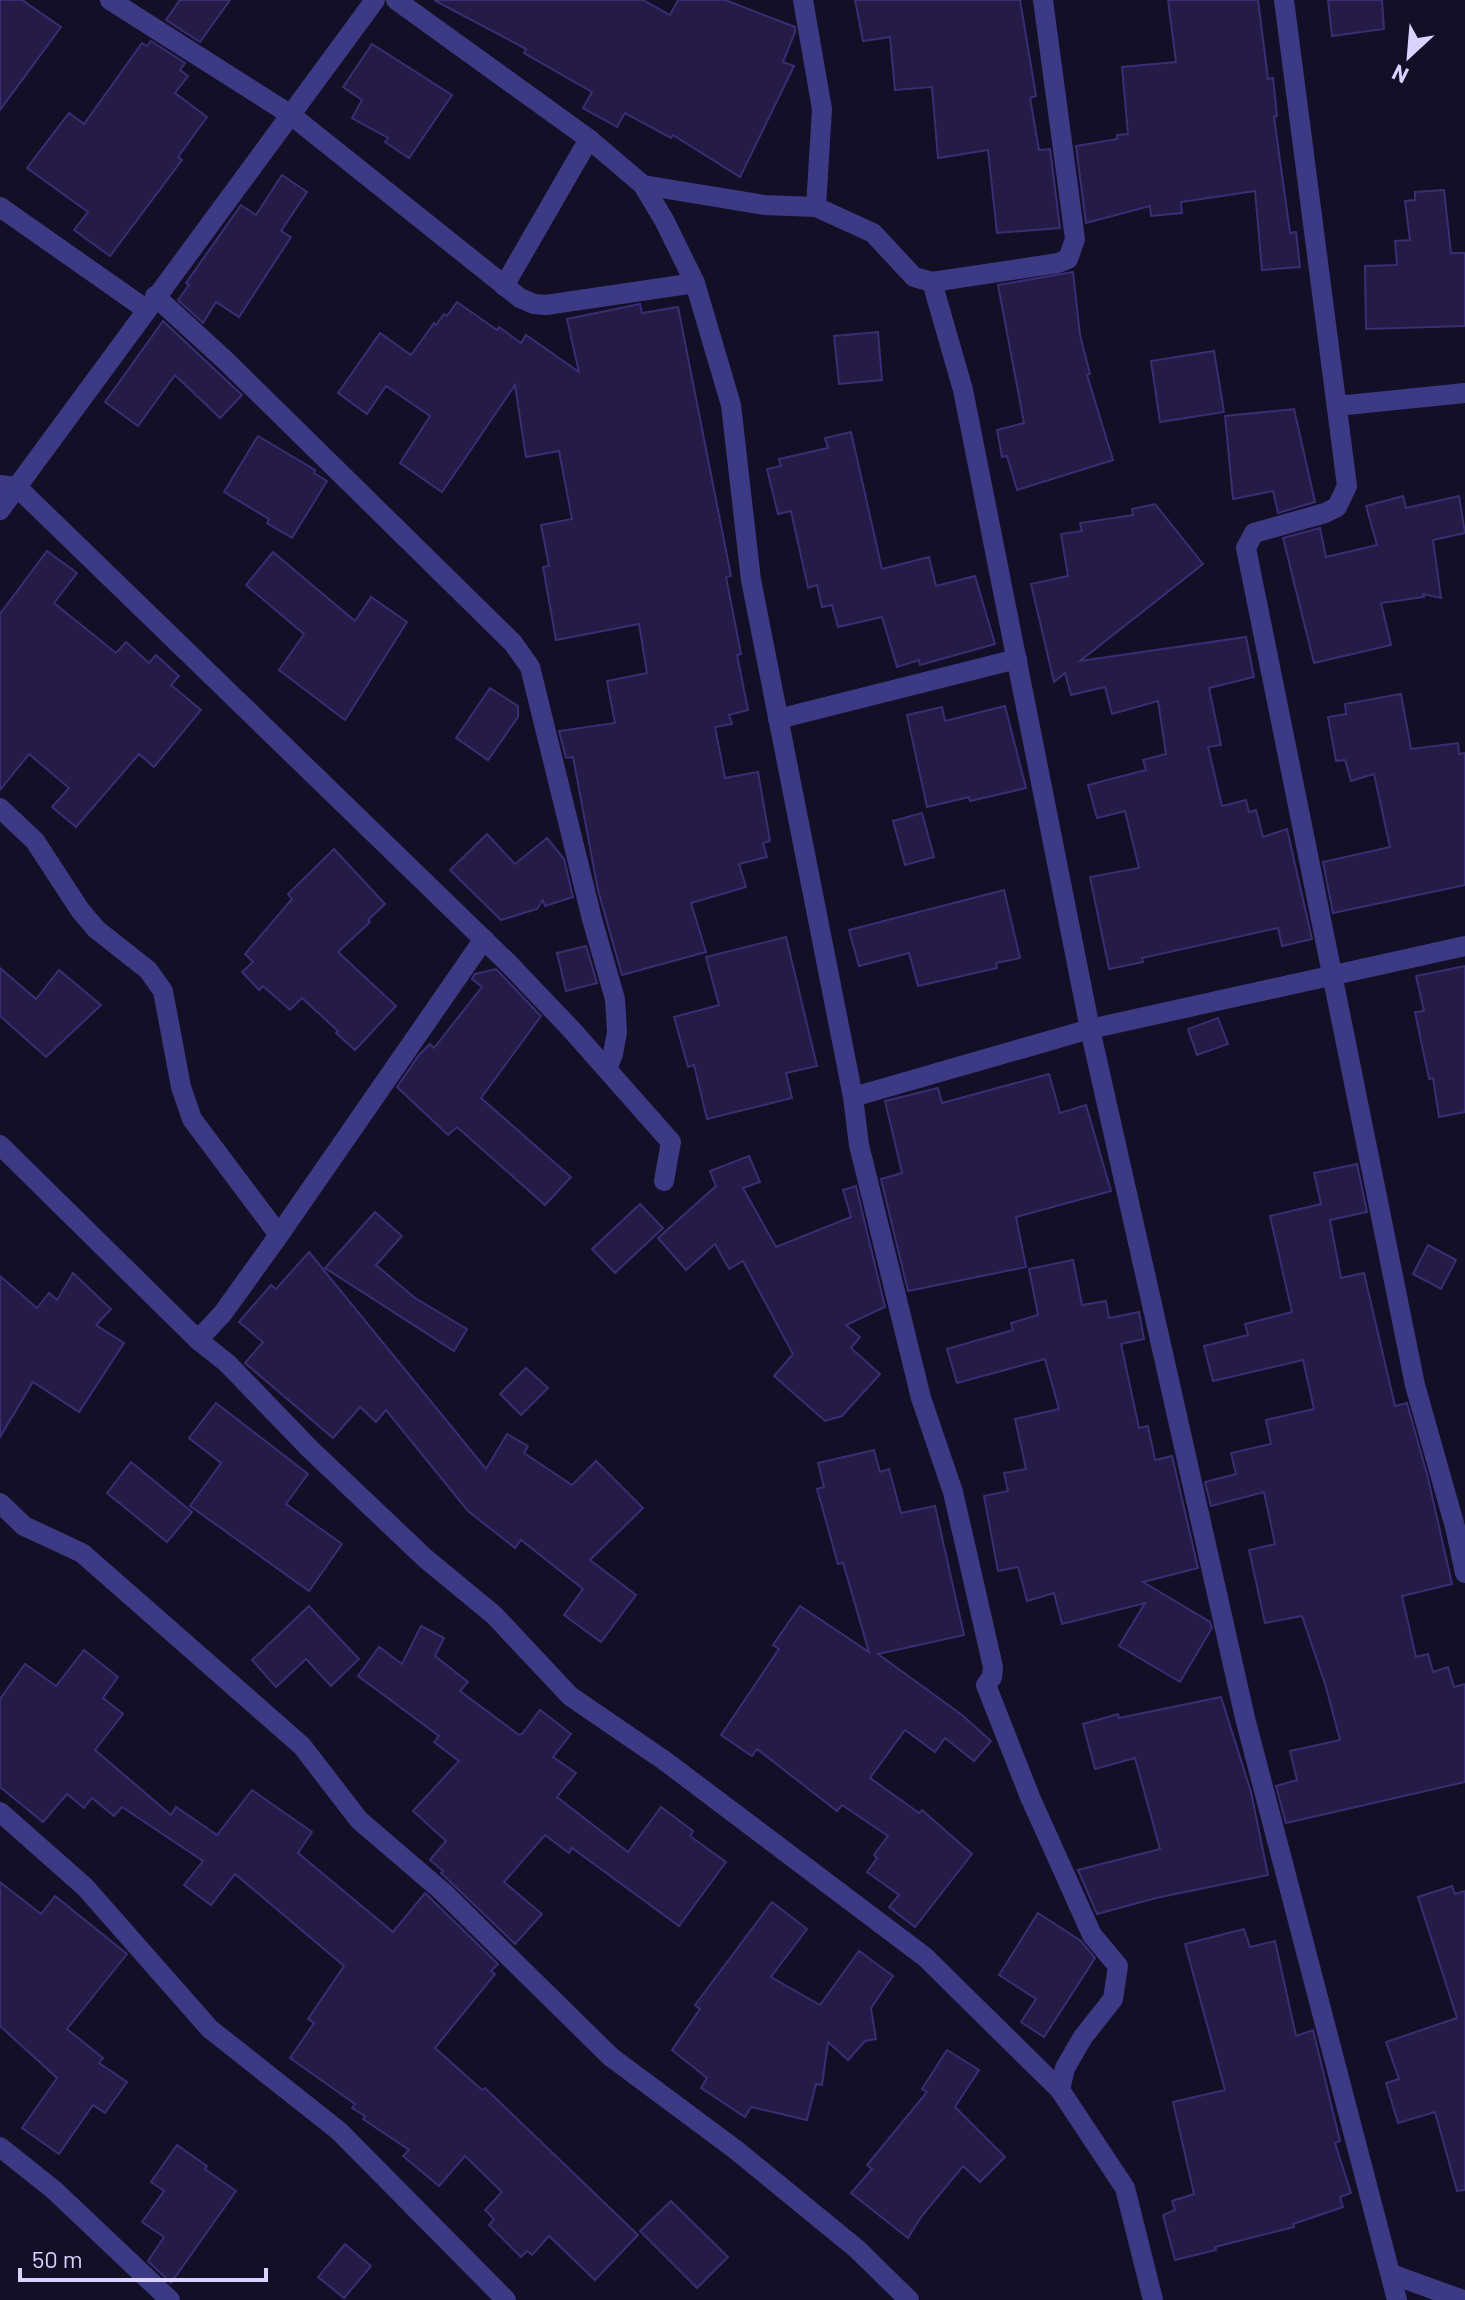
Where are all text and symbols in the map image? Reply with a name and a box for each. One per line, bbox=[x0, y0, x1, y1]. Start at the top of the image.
north arrow bbox=[1369, 16, 1449, 96]
text: N bbox=[1388, 60, 1412, 90]
scale bar bbox=[20, 2232, 266, 2282]
text: 50 m bbox=[32, 2244, 83, 2273]

